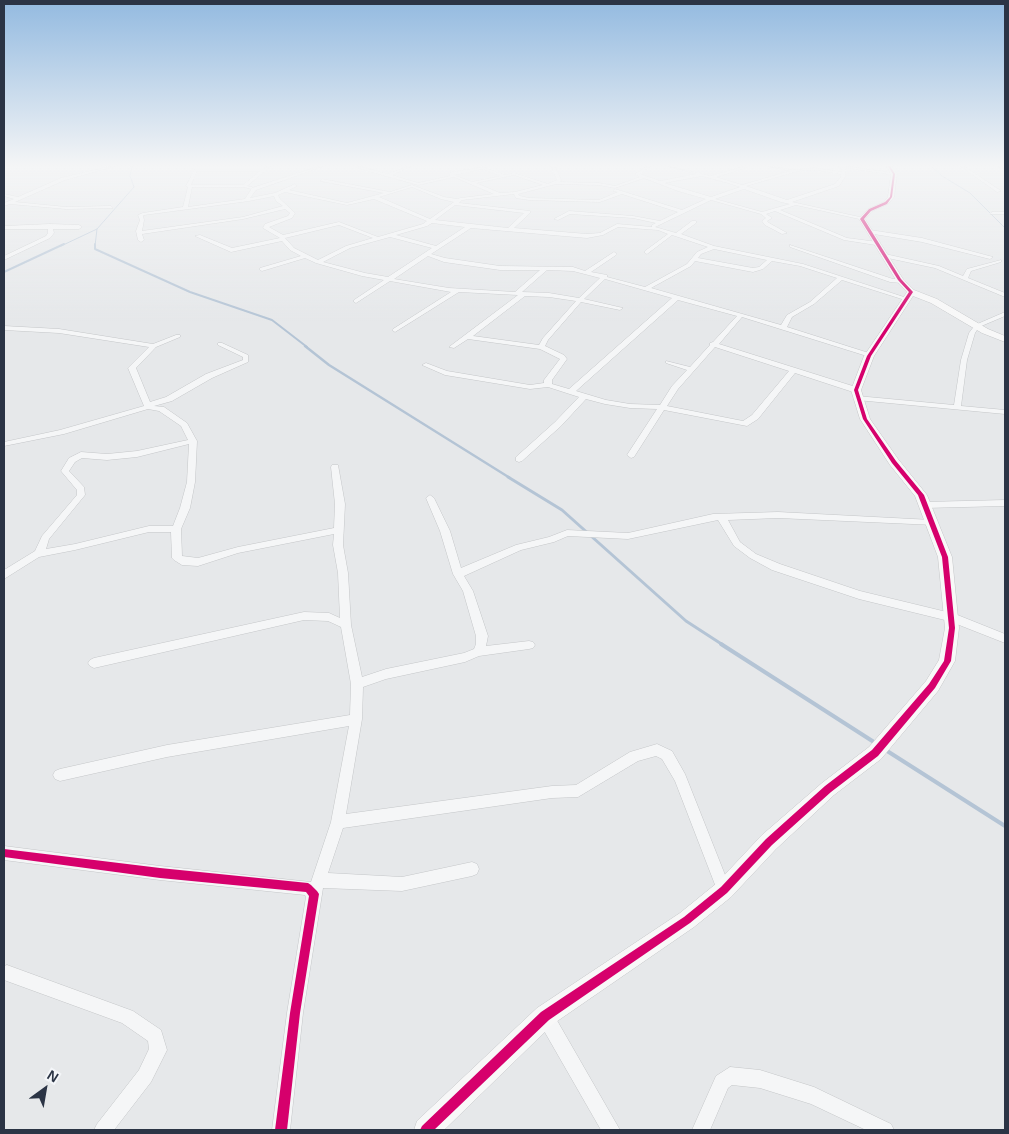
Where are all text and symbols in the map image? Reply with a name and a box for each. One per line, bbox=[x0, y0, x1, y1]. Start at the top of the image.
north arrow bbox=[20, 1064, 70, 1114]
text: N bbox=[44, 1067, 61, 1086]

